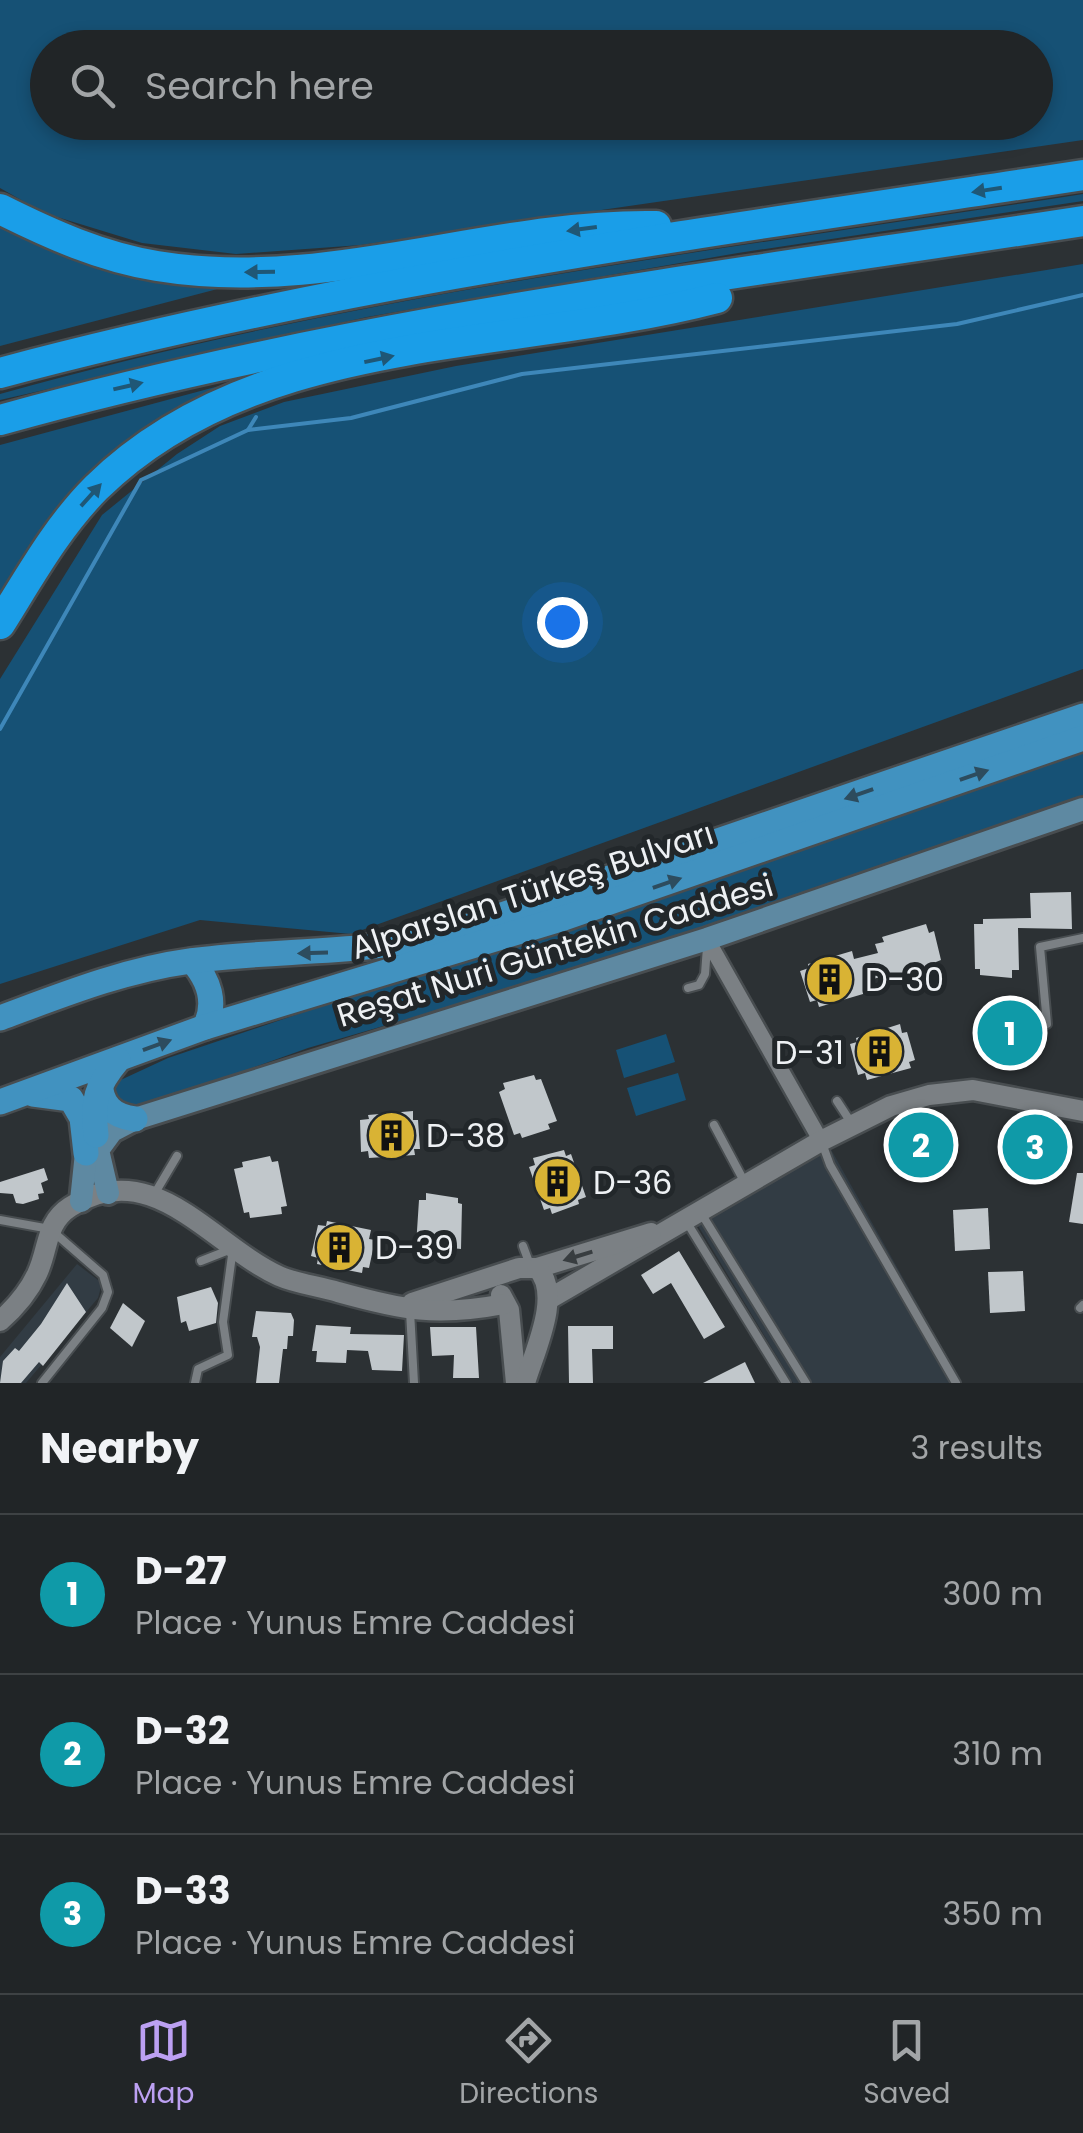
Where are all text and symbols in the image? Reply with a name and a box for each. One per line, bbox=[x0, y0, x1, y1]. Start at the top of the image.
search box bbox=[30, 30, 1053, 140]
icon: search bbox=[65, 58, 120, 113]
text: Search here bbox=[145, 59, 374, 112]
one-way arrow bbox=[970, 182, 1002, 198]
one-way arrow bbox=[566, 221, 598, 237]
one-way arrow bbox=[244, 265, 276, 281]
one-way arrow bbox=[364, 351, 395, 367]
one-way arrow bbox=[113, 378, 144, 393]
one-way arrow bbox=[80, 483, 102, 508]
your location bbox=[537, 597, 588, 648]
one-way arrow bbox=[959, 767, 989, 782]
one-way arrow bbox=[843, 787, 873, 802]
street label: Alparslan Türkeş Bulvarı bbox=[345, 810, 719, 970]
street label: Reşat Nuri Güntekin Caddesi bbox=[331, 862, 779, 1038]
one-way arrow bbox=[652, 874, 682, 889]
one-way arrow bbox=[297, 946, 329, 962]
building icon: D-30 bbox=[804, 953, 856, 1005]
place label: D-30 bbox=[865, 957, 944, 1002]
pin: 1 bbox=[978, 996, 1042, 1070]
building icon: D-31 bbox=[853, 1026, 905, 1078]
place label: D-31 bbox=[775, 1030, 844, 1075]
one-way arrow bbox=[143, 1036, 173, 1052]
pin: 2 bbox=[888, 1108, 954, 1182]
building icon: D-38 bbox=[365, 1109, 417, 1161]
pin: 3 bbox=[1002, 1110, 1068, 1184]
place label: D-38 bbox=[426, 1113, 505, 1158]
building icon: D-36 bbox=[532, 1156, 584, 1208]
place label: D-36 bbox=[593, 1160, 672, 1205]
building icon: D-39 bbox=[314, 1221, 366, 1273]
place label: D-39 bbox=[375, 1225, 454, 1270]
one-way arrow bbox=[562, 1249, 593, 1264]
text: Nearby bbox=[40, 1419, 199, 1478]
text: 3 results bbox=[910, 1425, 1043, 1470]
text: D-27 bbox=[135, 1544, 227, 1597]
text: 1 bbox=[66, 1571, 79, 1616]
text: 300 m bbox=[942, 1571, 1043, 1616]
text: Place · Yunus Emre Caddesi bbox=[135, 1600, 575, 1645]
text: D-32 bbox=[135, 1704, 229, 1757]
text: 2 bbox=[63, 1731, 82, 1776]
text: 310 m bbox=[952, 1731, 1043, 1776]
text: Place · Yunus Emre Caddesi bbox=[135, 1760, 575, 1805]
text: D-33 bbox=[135, 1864, 231, 1917]
text: 3 bbox=[63, 1891, 82, 1936]
text: 350 m bbox=[942, 1891, 1043, 1936]
text: Place · Yunus Emre Caddesi bbox=[135, 1920, 575, 1965]
tab: Map bbox=[132, 2013, 194, 2115]
tab: Directions bbox=[459, 2013, 598, 2115]
tab: Saved bbox=[863, 2013, 951, 2115]

